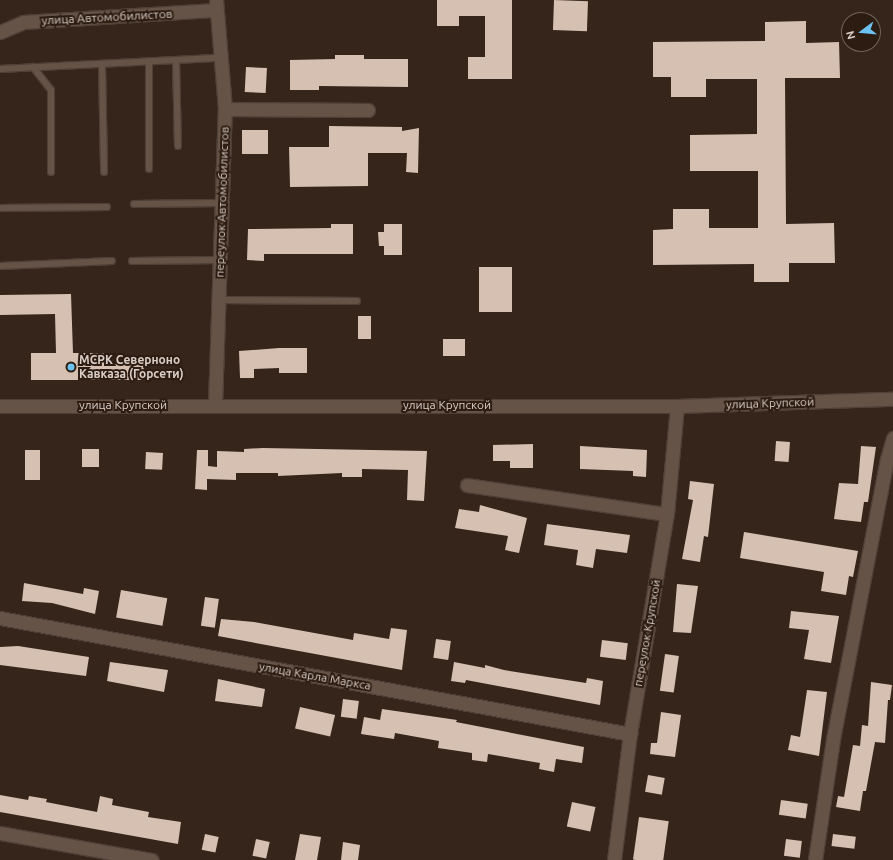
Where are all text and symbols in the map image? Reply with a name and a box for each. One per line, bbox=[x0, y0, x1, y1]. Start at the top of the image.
street label: улица Автомобилистов bbox=[41, 6, 173, 28]
north arrow bbox=[841, 12, 881, 52]
text: N bbox=[844, 29, 857, 41]
street label: переулок Автомобилистов bbox=[212, 126, 232, 278]
place label: МСРК Северноно Кавказа (Горсети) bbox=[79, 353, 184, 381]
marker: МСРК Северноно Кавказа (Горсети) bbox=[66, 362, 76, 372]
street label: улица Крупской bbox=[726, 394, 814, 412]
street label: улица Крупской bbox=[79, 398, 167, 412]
street label: улица Крупской bbox=[403, 398, 491, 412]
street label: переулок Крупской bbox=[631, 578, 663, 688]
street label: улица Карла Маркса bbox=[258, 659, 372, 693]

